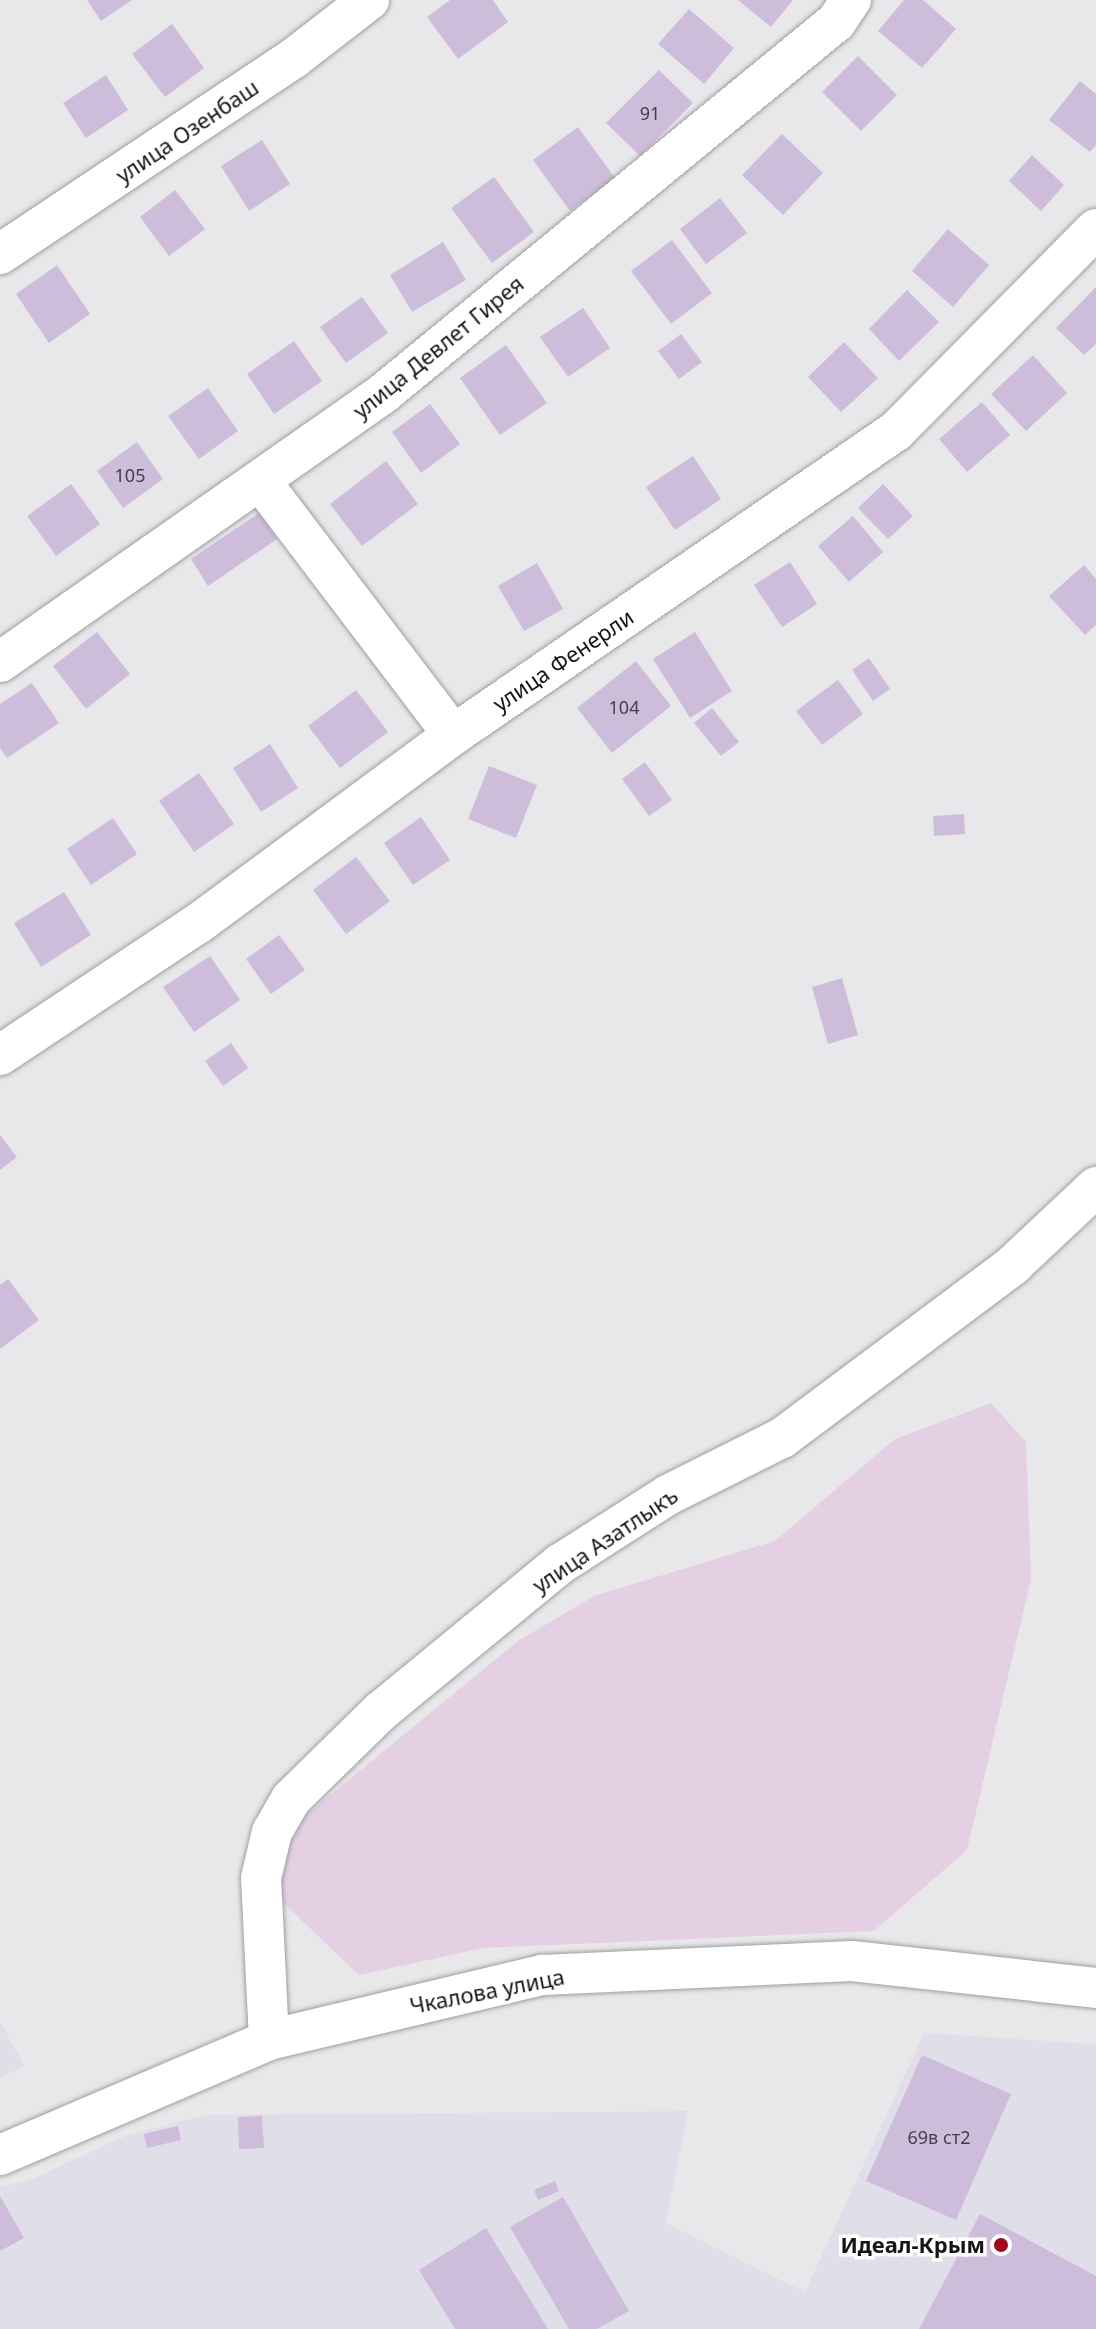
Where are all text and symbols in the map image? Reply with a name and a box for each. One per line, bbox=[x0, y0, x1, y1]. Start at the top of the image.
street label: улица Озенбаш bbox=[111, 74, 263, 188]
house number: 91 bbox=[640, 102, 660, 124]
street label: улица Девлет Гирея bbox=[347, 270, 529, 424]
house number: 105 bbox=[115, 464, 145, 486]
street label: улица Фенерли bbox=[488, 603, 638, 717]
house number: 104 bbox=[609, 696, 639, 718]
street label: улица Азатлыкъ bbox=[527, 1482, 683, 1598]
street label: Чкалова улица bbox=[407, 1963, 567, 2019]
house number: 69в ст2 bbox=[908, 2126, 970, 2148]
place label: Идеал-Крым bbox=[840, 2232, 985, 2258]
marker: Идеал-Крым bbox=[992, 2236, 1010, 2254]

